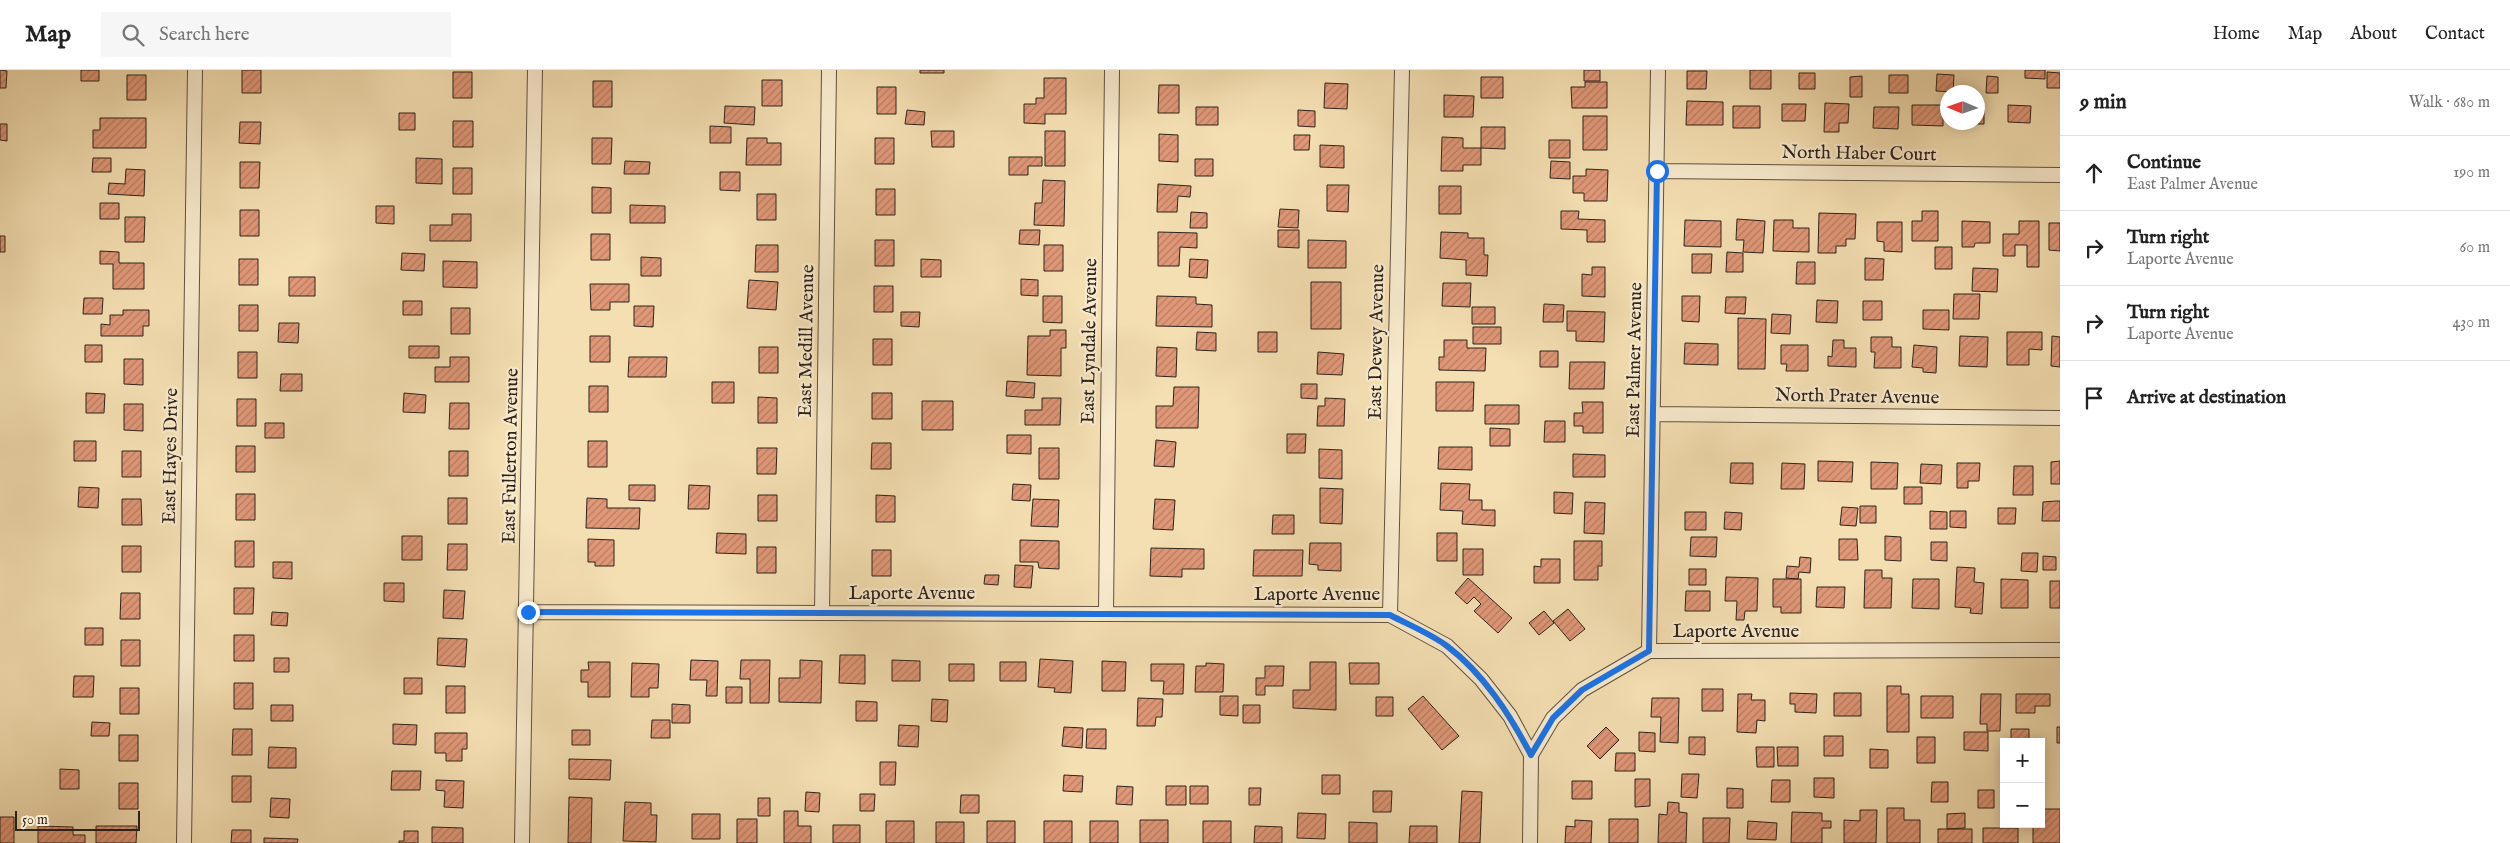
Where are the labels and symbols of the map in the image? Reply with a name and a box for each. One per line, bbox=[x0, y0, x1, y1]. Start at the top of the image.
north arrow bbox=[1940, 85, 1985, 130]
street label: North Haber Court bbox=[1781, 141, 1937, 167]
route start bbox=[1646, 160, 1669, 183]
street label: East Lyndale Avenue bbox=[1077, 258, 1103, 424]
street label: East Medill Avenue bbox=[794, 264, 820, 418]
street label: East Dewey Avenue bbox=[1364, 264, 1390, 420]
street label: East Palmer Avenue bbox=[1622, 282, 1648, 438]
street label: East Fullerton Avenue bbox=[497, 368, 525, 544]
street label: North Prater Avenue bbox=[1775, 384, 1940, 410]
street label: East Hayes Drive bbox=[158, 388, 184, 524]
street label: Laporte Avenue bbox=[849, 582, 976, 606]
street label: Laporte Avenue bbox=[1254, 583, 1381, 607]
route end bbox=[517, 601, 540, 624]
street label: Laporte Avenue bbox=[1673, 620, 1800, 644]
scale bar bbox=[15, 808, 140, 831]

